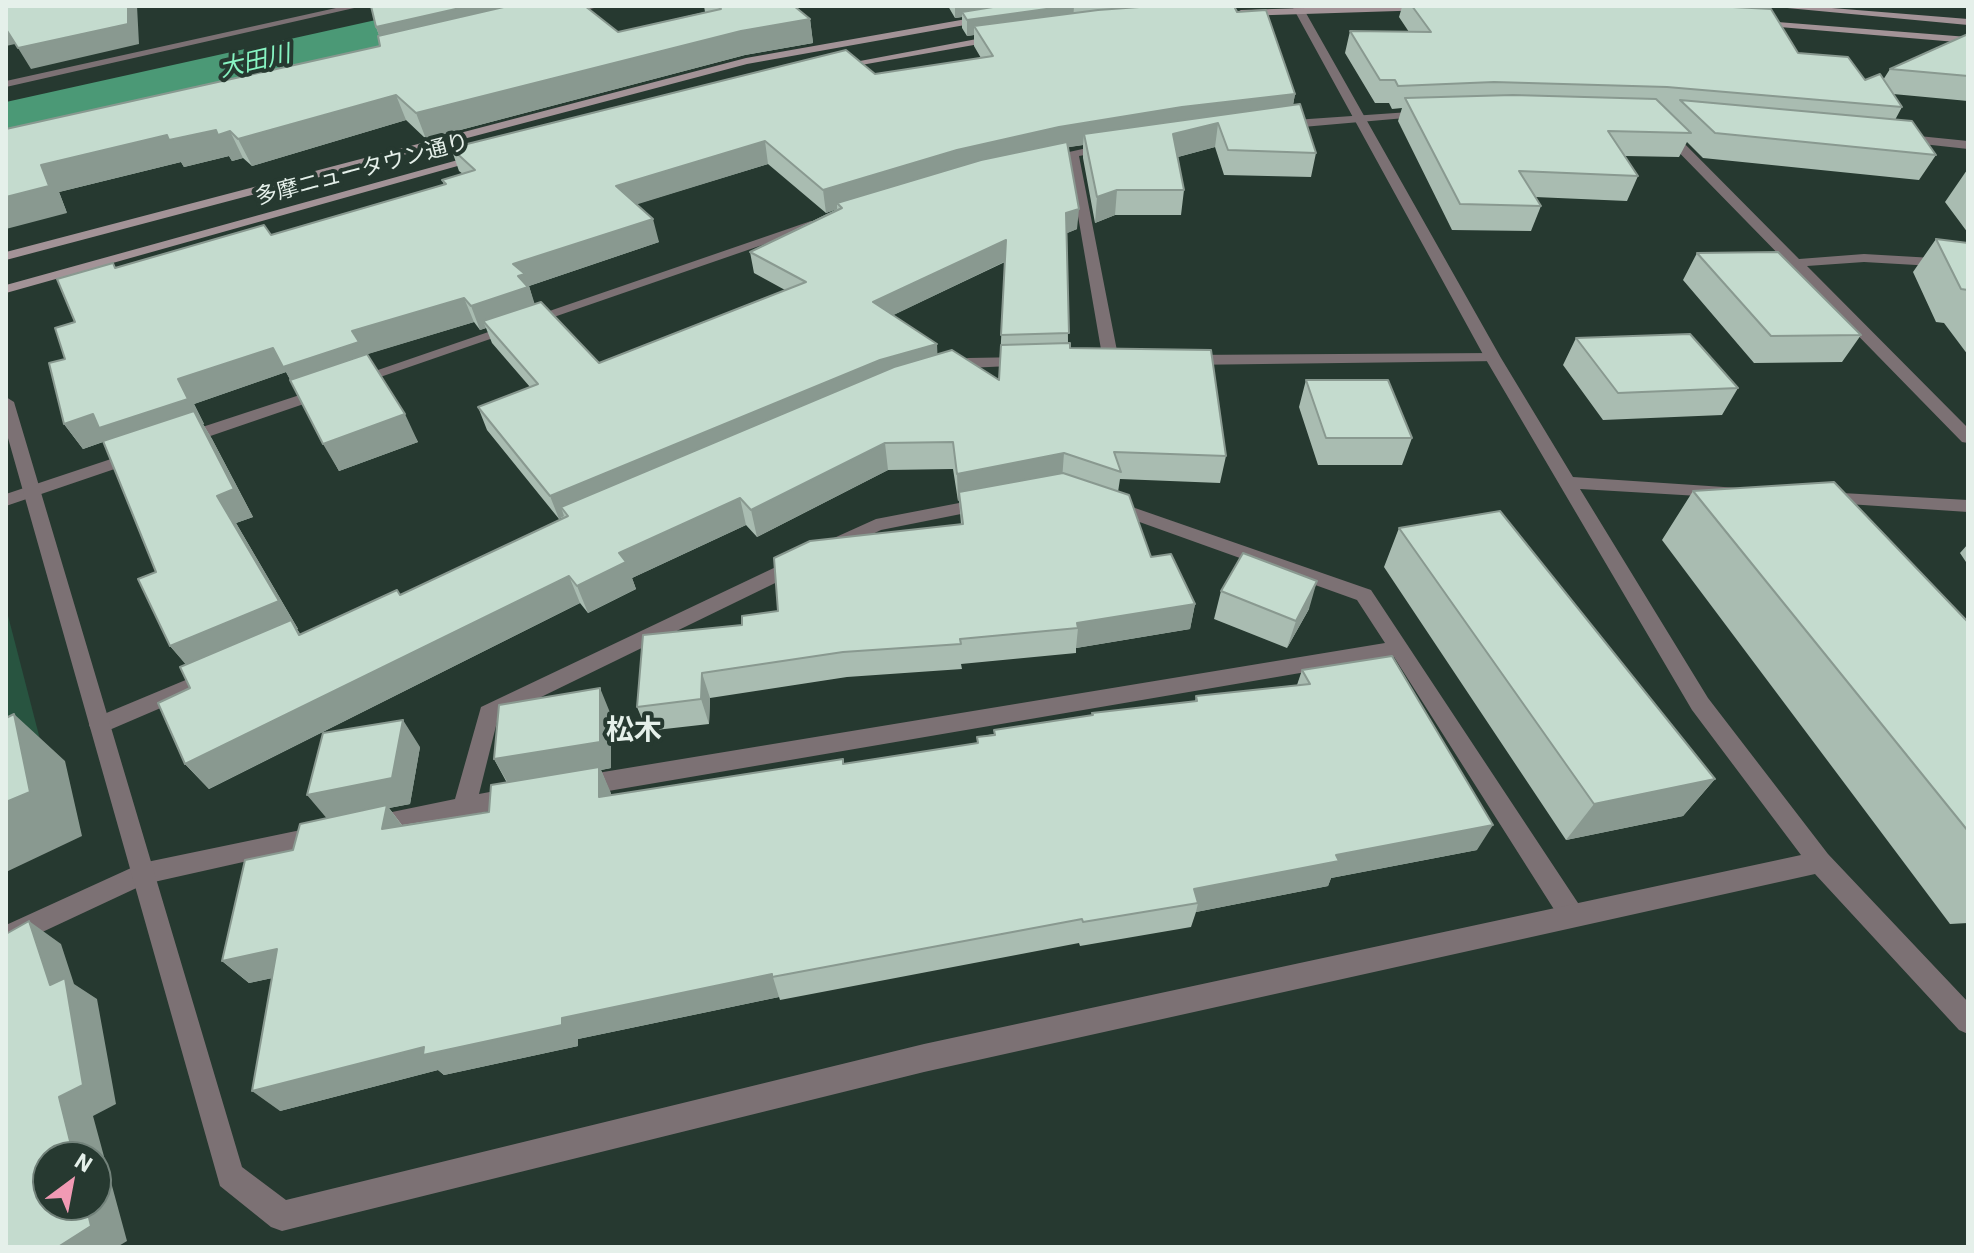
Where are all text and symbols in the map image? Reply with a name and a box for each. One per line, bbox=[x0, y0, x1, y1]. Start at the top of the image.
water label: 大田川 bbox=[217, 40, 293, 84]
street label: 多摩ニュータウン通り bbox=[252, 129, 472, 211]
district label: 松木 bbox=[606, 714, 662, 748]
north arrow bbox=[32, 1141, 112, 1221]
text: N bbox=[69, 1145, 98, 1178]

